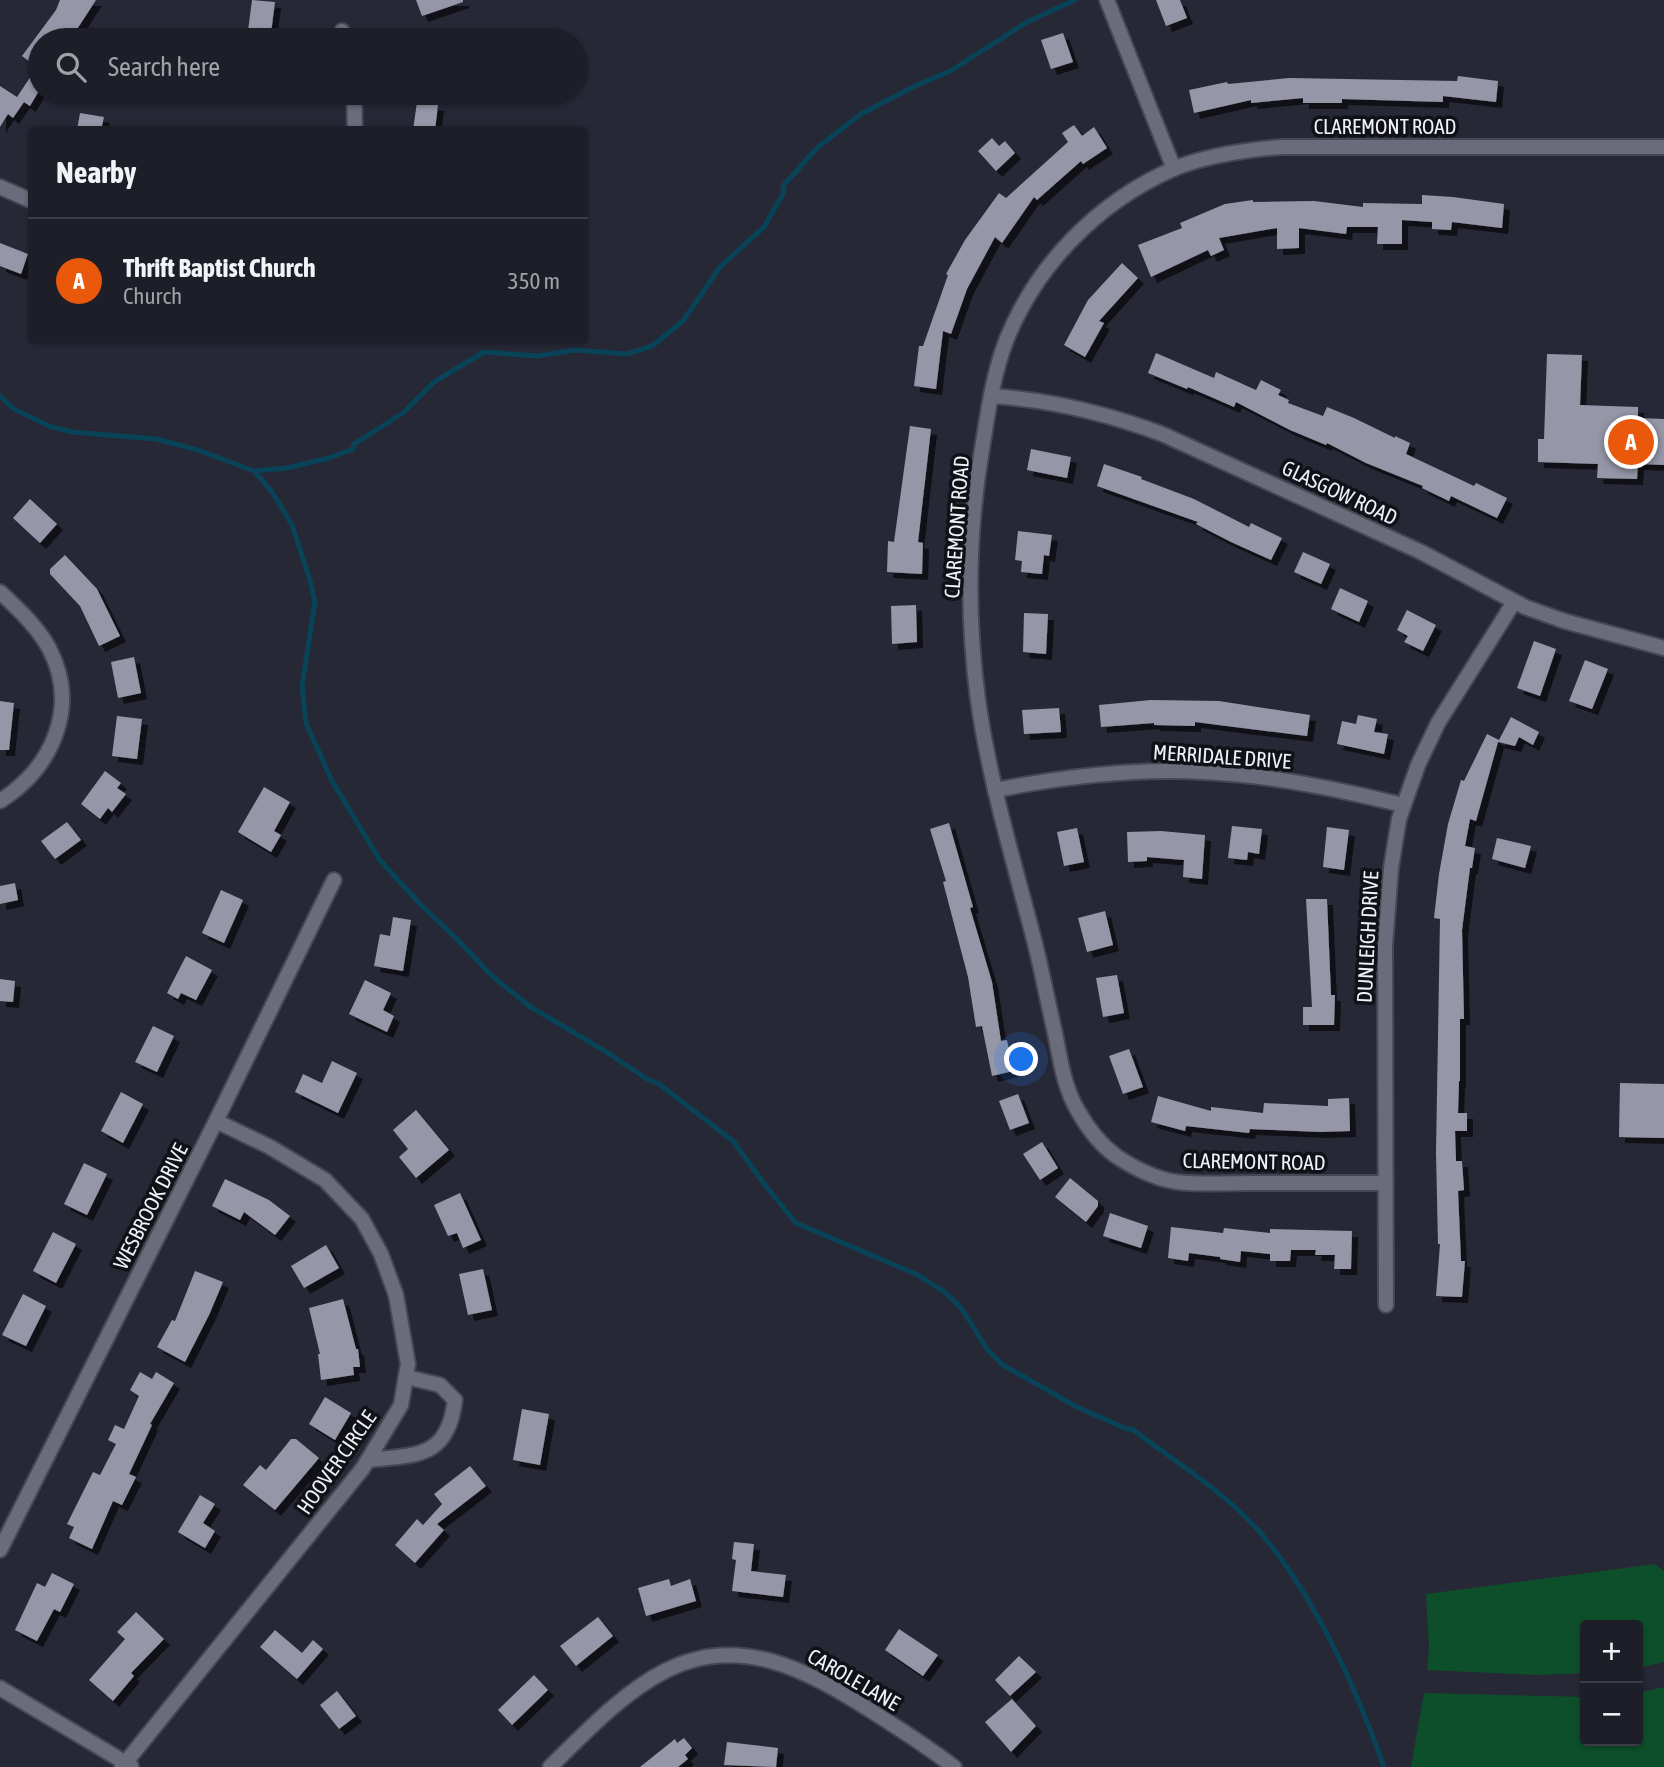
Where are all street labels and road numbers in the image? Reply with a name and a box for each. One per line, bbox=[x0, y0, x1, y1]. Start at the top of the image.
street label: CLAREMONT ROAD bbox=[1314, 114, 1456, 138]
street label: CLAREMONT ROAD bbox=[939, 455, 973, 599]
street label: GLASGOW ROAD bbox=[1279, 455, 1401, 529]
street label: MERRIDALE DRIVE bbox=[1152, 739, 1292, 773]
street label: DUNLEIGH DRIVE bbox=[1352, 870, 1382, 1004]
street label: WESBROOK DRIVE bbox=[108, 1139, 192, 1273]
street label: CLAREMONT ROAD bbox=[1182, 1148, 1326, 1174]
street label: HOOVER CIRCLE bbox=[292, 1406, 380, 1518]
street label: CAROLE LANE bbox=[804, 1643, 904, 1715]

